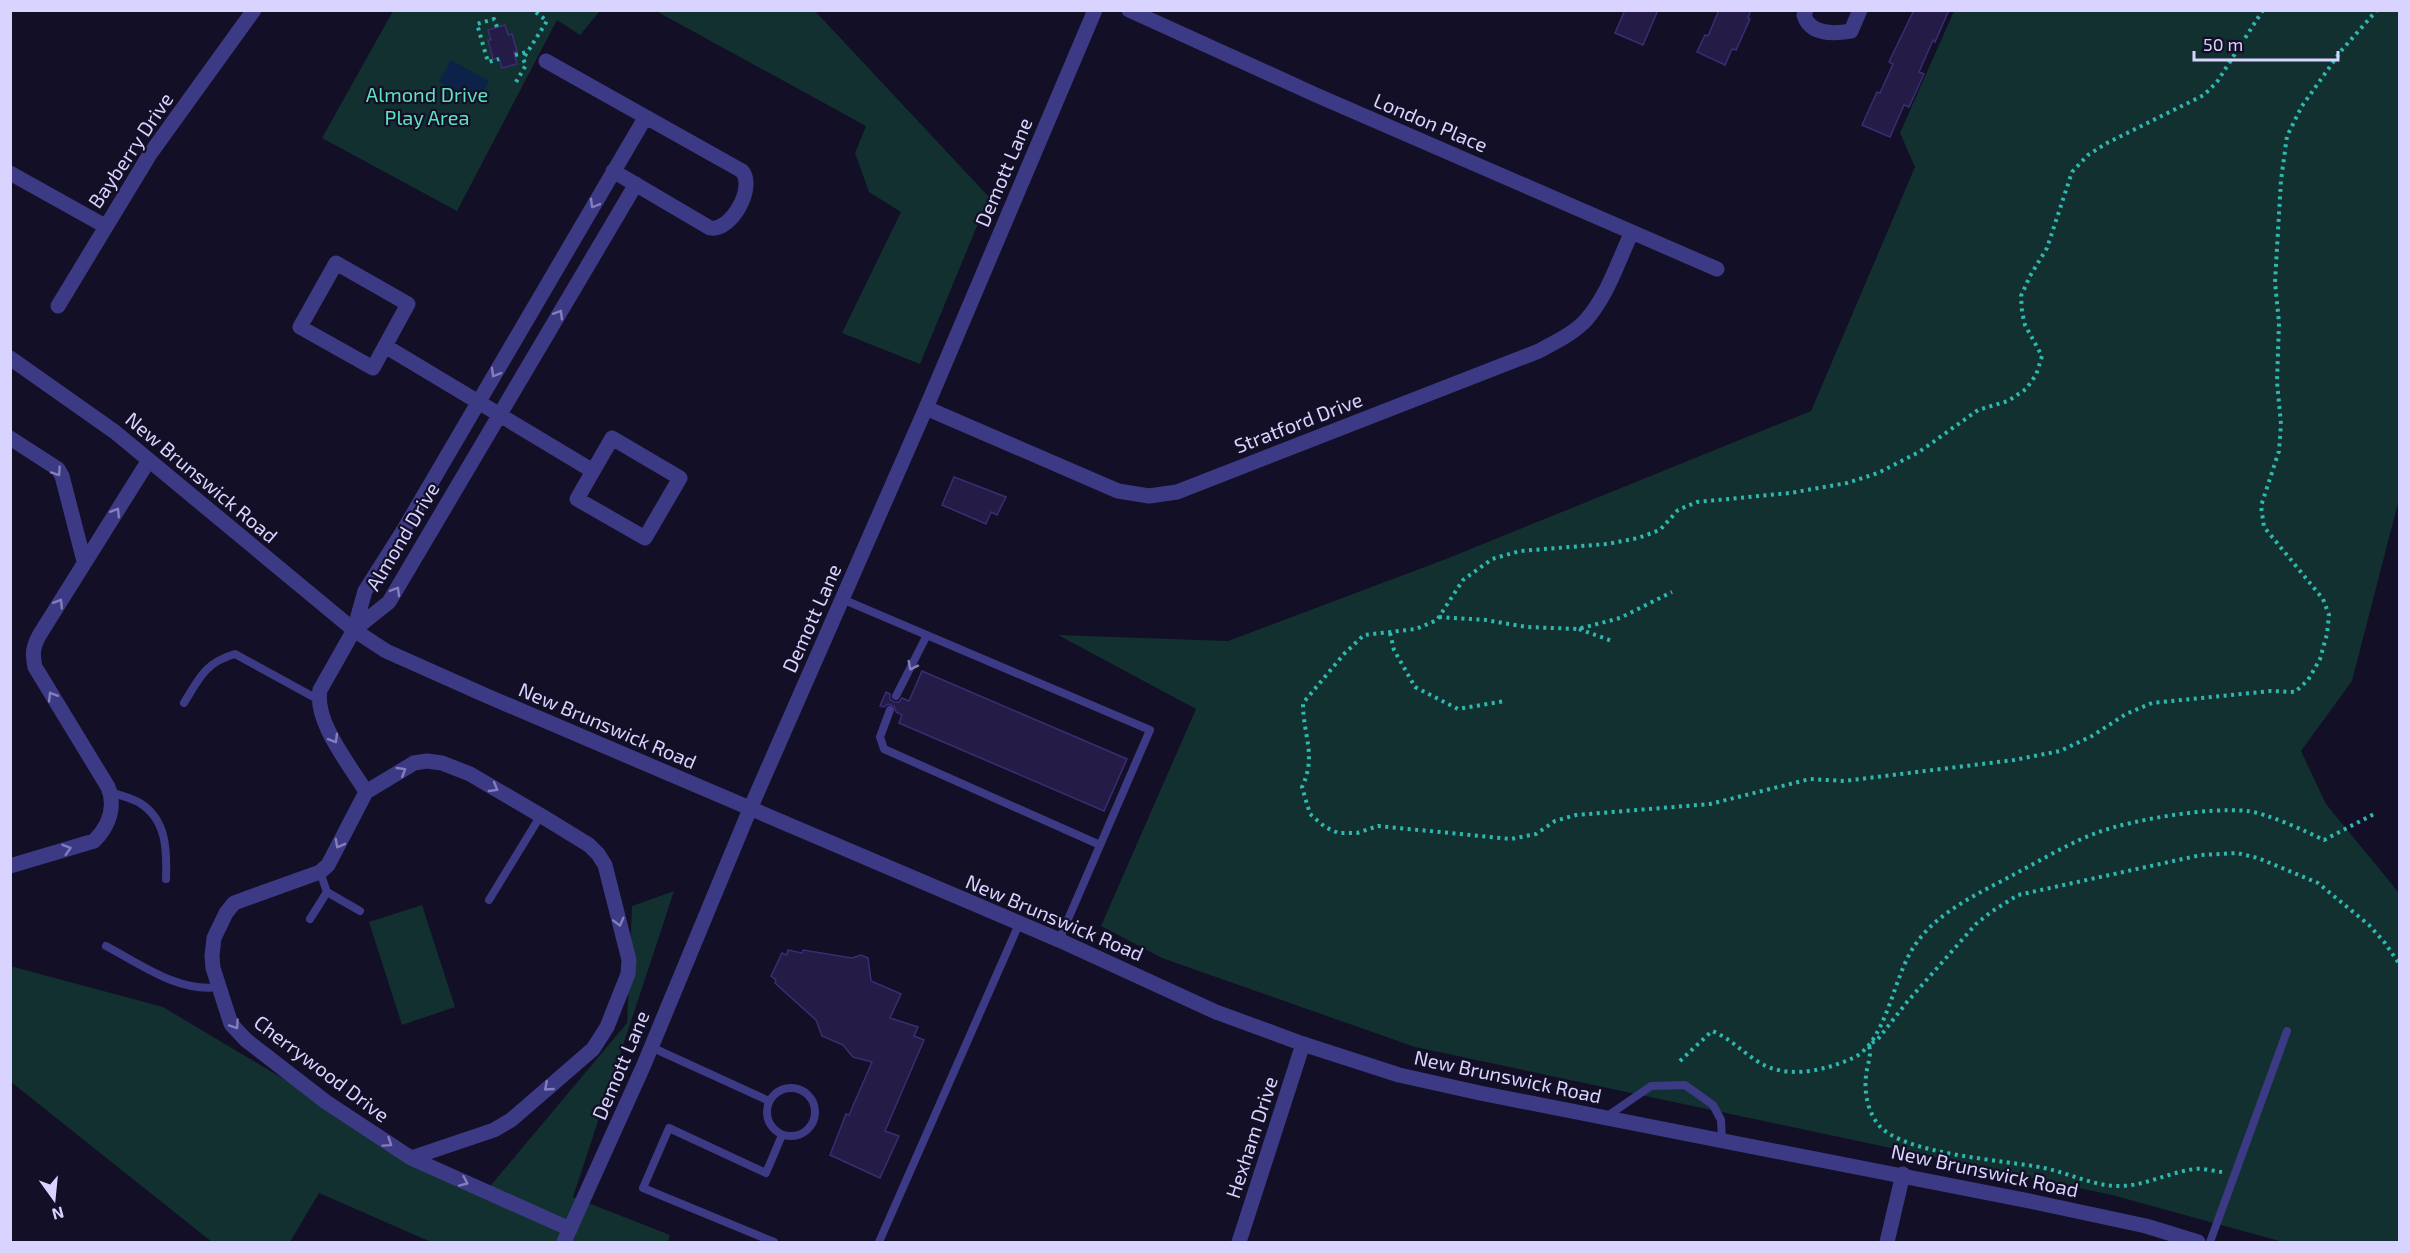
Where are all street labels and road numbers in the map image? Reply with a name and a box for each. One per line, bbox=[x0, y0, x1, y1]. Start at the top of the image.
street label: London Place bbox=[1371, 87, 1491, 157]
street label: Bayberry Drive bbox=[83, 88, 177, 212]
street label: Demott Lane bbox=[969, 114, 1037, 230]
street label: Stratford Drive bbox=[1231, 387, 1365, 457]
street label: New Brunswick Road bbox=[121, 407, 283, 547]
street label: Almond Drive bbox=[360, 477, 444, 595]
street label: Demott Lane bbox=[776, 560, 846, 676]
street label: New Brunswick Road bbox=[516, 677, 700, 773]
street label: New Brunswick Road bbox=[963, 869, 1147, 965]
street label: Demott Lane bbox=[586, 1007, 654, 1123]
street label: Cherrywood Drive bbox=[250, 1009, 394, 1127]
street label: New Brunswick Road bbox=[1412, 1044, 1604, 1108]
street label: Hexham Drive bbox=[1220, 1073, 1282, 1201]
street label: New Brunswick Road bbox=[1889, 1138, 2081, 1202]

